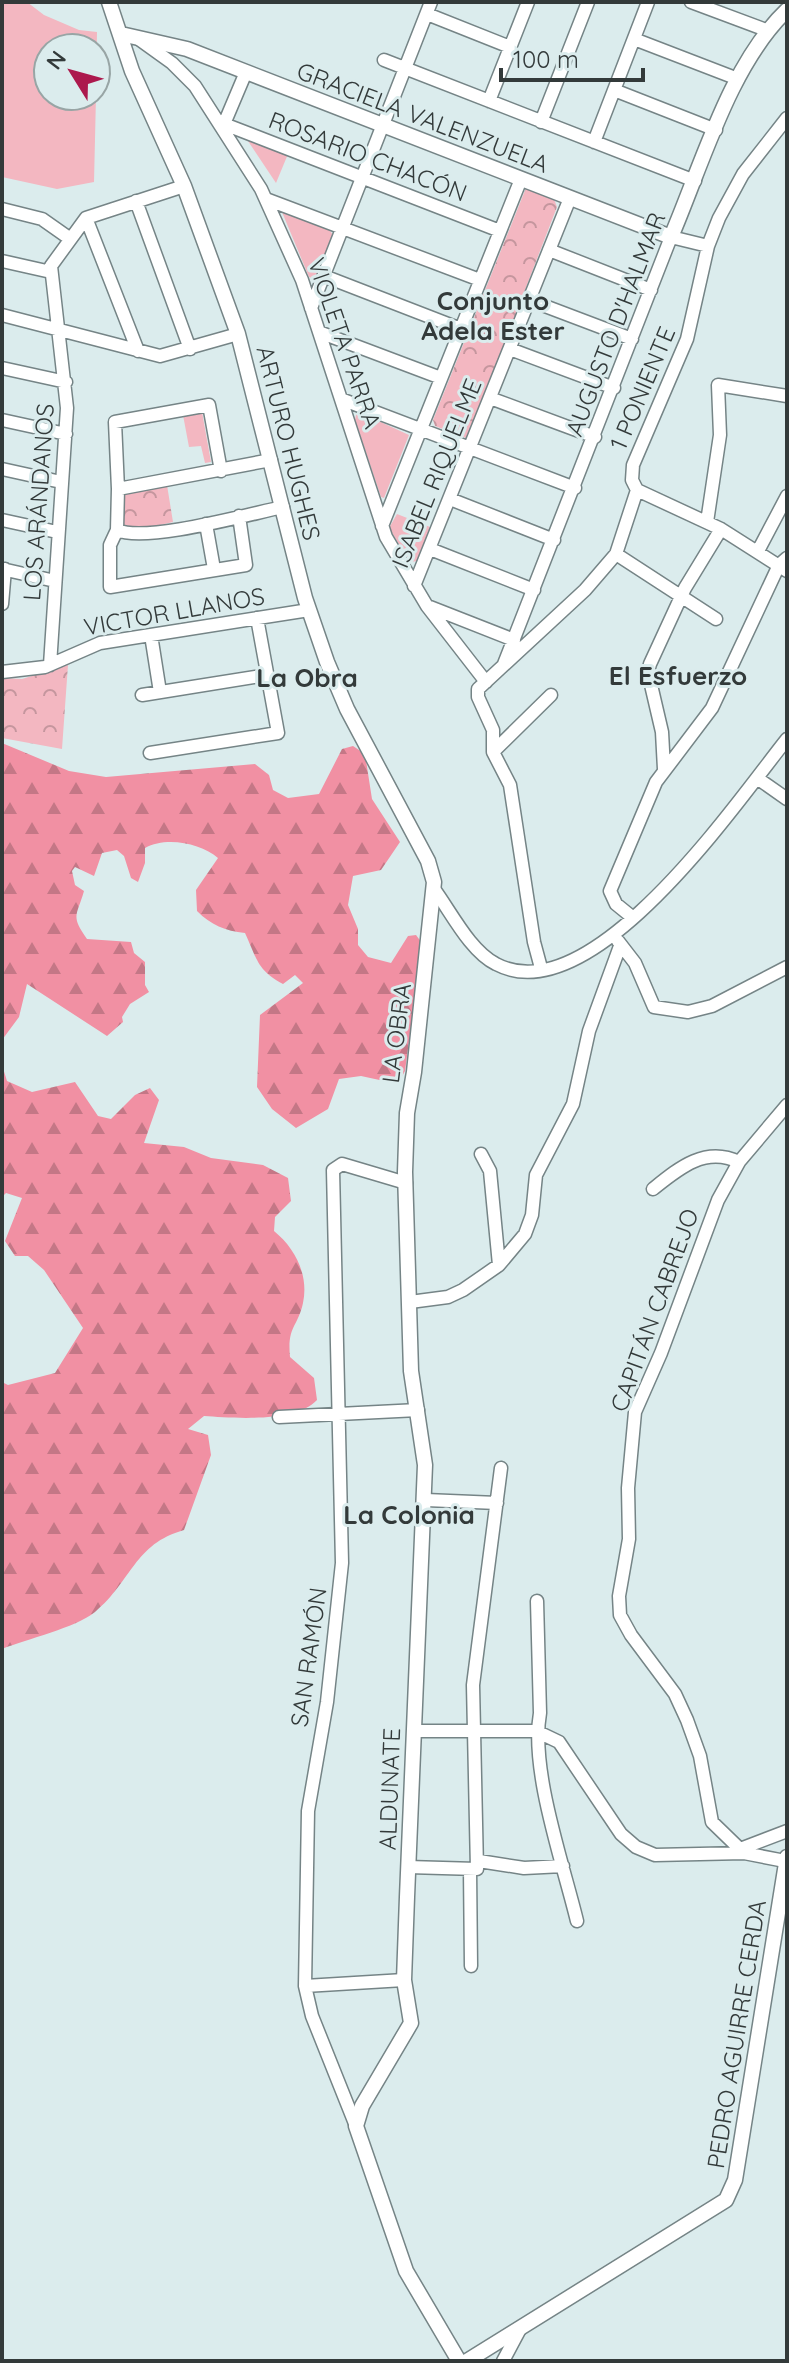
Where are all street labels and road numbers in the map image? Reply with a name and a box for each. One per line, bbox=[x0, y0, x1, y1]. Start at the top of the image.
street label: GRACIELA VALENZUELA bbox=[293, 55, 553, 179]
street label: ROSARIO CHACÓN bbox=[265, 104, 471, 208]
street label: AUGUSTO D'HALMAR bbox=[558, 208, 672, 440]
street label: VIOLETA PARRA bbox=[302, 254, 388, 432]
street label: 1 PONIENTE bbox=[603, 322, 681, 454]
street label: ARTURO HUGHES bbox=[250, 343, 328, 543]
street label: ISABEL RIQUELME bbox=[384, 374, 488, 572]
street label: LOS ARÁNDANOS bbox=[16, 402, 60, 602]
street label: VICTOR LLANOS bbox=[81, 580, 267, 642]
street label: LA OBRA bbox=[375, 981, 417, 1085]
street label: CAPITÁN CABREJO bbox=[603, 1204, 705, 1416]
street label: SAN RAMÓN bbox=[283, 1585, 333, 1729]
street label: ALDUNATE bbox=[372, 1727, 406, 1851]
street label: PEDRO AGUIRRE CERDA bbox=[700, 1898, 772, 2170]

